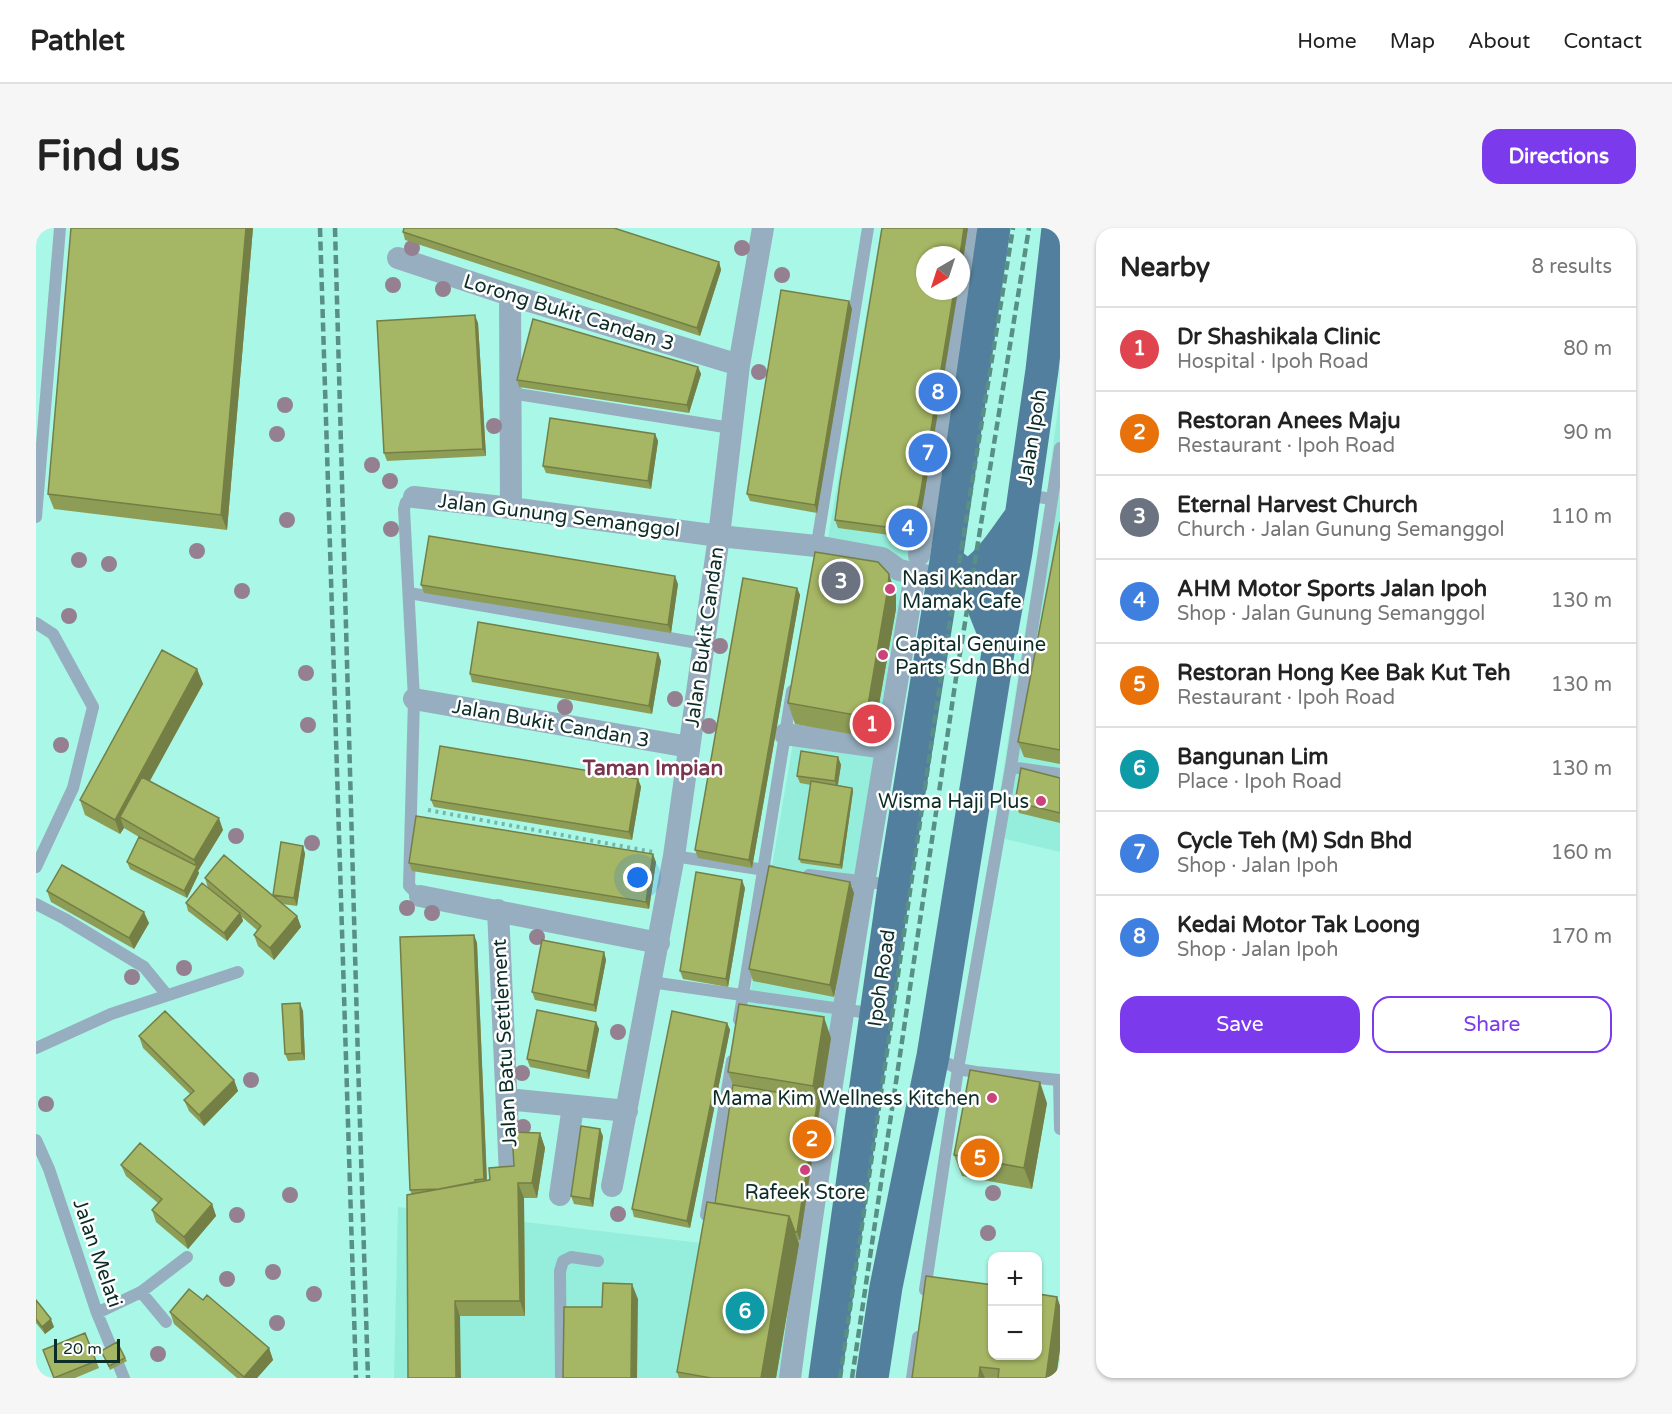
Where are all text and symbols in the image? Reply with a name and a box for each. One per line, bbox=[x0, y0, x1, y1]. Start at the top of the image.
text: Pathlet bbox=[30, 24, 125, 58]
text: Home bbox=[1297, 29, 1357, 54]
text: Map bbox=[1390, 29, 1435, 54]
text: About bbox=[1468, 29, 1530, 54]
text: Contact bbox=[1563, 29, 1642, 54]
button: Directions bbox=[1482, 129, 1636, 184]
text: Find us bbox=[36, 131, 180, 182]
north arrow bbox=[916, 246, 970, 300]
text: Nearby bbox=[1120, 252, 1210, 283]
text: 8 results bbox=[1532, 255, 1612, 279]
street label: Lorong Bukit Candan 3 bbox=[461, 269, 677, 356]
text: Dr Shashikala Clinic bbox=[1177, 324, 1381, 350]
text: 1 bbox=[1133, 337, 1146, 361]
text: 80 m bbox=[1563, 337, 1612, 361]
text: Hospital · Ipoh Road bbox=[1177, 350, 1369, 374]
pin: 8 bbox=[918, 370, 958, 414]
street label: Jalan Ipoh bbox=[1014, 388, 1052, 487]
text: Restoran Anees Maju bbox=[1177, 408, 1401, 434]
text: 2 bbox=[1133, 421, 1146, 445]
text: 90 m bbox=[1563, 421, 1612, 445]
pin: 7 bbox=[908, 430, 948, 476]
text: Restaurant · Ipoh Road bbox=[1177, 434, 1395, 458]
street label: Jalan Gunung Semanggol bbox=[437, 489, 681, 543]
text: Eternal Harvest Church bbox=[1177, 492, 1418, 518]
text: 3 bbox=[1133, 505, 1146, 529]
text: 110 m bbox=[1551, 505, 1612, 529]
pin: 4 bbox=[888, 506, 928, 550]
text: Church · Jalan Gunung Semanggol bbox=[1177, 518, 1505, 542]
street label: Jalan Bukit Candan bbox=[680, 545, 730, 729]
pin: 3 bbox=[822, 558, 860, 604]
place label: Nasi Kandar Mamak Cafe bbox=[902, 567, 1022, 614]
text: AHM Motor Sports Jalan Ipoh bbox=[1177, 576, 1487, 602]
marker: Nasi Kandar Mamak Cafe bbox=[883, 582, 897, 596]
text: 4 bbox=[1133, 589, 1146, 613]
text: 130 m bbox=[1551, 589, 1612, 613]
text: Shop · Jalan Gunung Semanggol bbox=[1177, 602, 1485, 626]
place label: Capital Genuine Parts Sdn Bhd bbox=[895, 633, 1046, 680]
marker: Capital Genuine Parts Sdn Bhd bbox=[876, 648, 890, 662]
text: Restoran Hong Kee Bak Kut Teh bbox=[1177, 660, 1511, 686]
text: 5 bbox=[1133, 673, 1146, 697]
text: 130 m bbox=[1551, 673, 1612, 697]
text: Restaurant · Ipoh Road bbox=[1177, 686, 1395, 710]
street label: Jalan Bukit Candan 3 bbox=[450, 695, 651, 753]
pin: 1 bbox=[852, 702, 892, 746]
text: Bangunan Lim bbox=[1177, 744, 1329, 770]
district label: Taman Impian bbox=[582, 756, 723, 781]
text: 6 bbox=[1133, 757, 1146, 781]
text: 130 m bbox=[1551, 757, 1612, 781]
text: Place · Ipoh Road bbox=[1177, 770, 1342, 794]
place label: Wisma Haji Plus bbox=[878, 790, 1029, 814]
marker: Wisma Haji Plus bbox=[1034, 794, 1048, 808]
text: Cycle Teh (M) Sdn Bhd bbox=[1177, 828, 1412, 854]
text: 7 bbox=[1133, 841, 1146, 865]
text: 160 m bbox=[1551, 841, 1612, 865]
text: Shop · Jalan Ipoh bbox=[1177, 854, 1338, 878]
your location bbox=[623, 863, 652, 892]
text: Kedai Motor Tak Loong bbox=[1177, 912, 1420, 938]
text: 8 bbox=[1133, 925, 1146, 949]
text: 170 m bbox=[1551, 925, 1612, 949]
street label: Ipoh Road bbox=[863, 928, 901, 1028]
street label: Jalan Batu Settlement bbox=[488, 938, 522, 1148]
text: Shop · Jalan Ipoh bbox=[1177, 938, 1338, 962]
button: Save bbox=[1120, 996, 1360, 1053]
button: Share bbox=[1372, 996, 1612, 1053]
place label: Mama Kim Wellness Kitchen bbox=[712, 1087, 980, 1111]
marker: Mama Kim Wellness Kitchen bbox=[985, 1091, 999, 1105]
pin: 2 bbox=[792, 1116, 832, 1162]
pin: 5 bbox=[960, 1136, 1000, 1180]
marker: Rafeek Store bbox=[798, 1163, 812, 1177]
place label: Rafeek Store bbox=[744, 1181, 866, 1205]
street label: Jalan Melati bbox=[67, 1196, 127, 1311]
map controls bbox=[988, 1252, 1042, 1360]
button: + bbox=[988, 1252, 1042, 1306]
pin: 6 bbox=[726, 1288, 764, 1334]
button: − bbox=[988, 1306, 1042, 1360]
scale bar bbox=[54, 1336, 120, 1364]
text: 20 m bbox=[63, 1339, 102, 1359]

